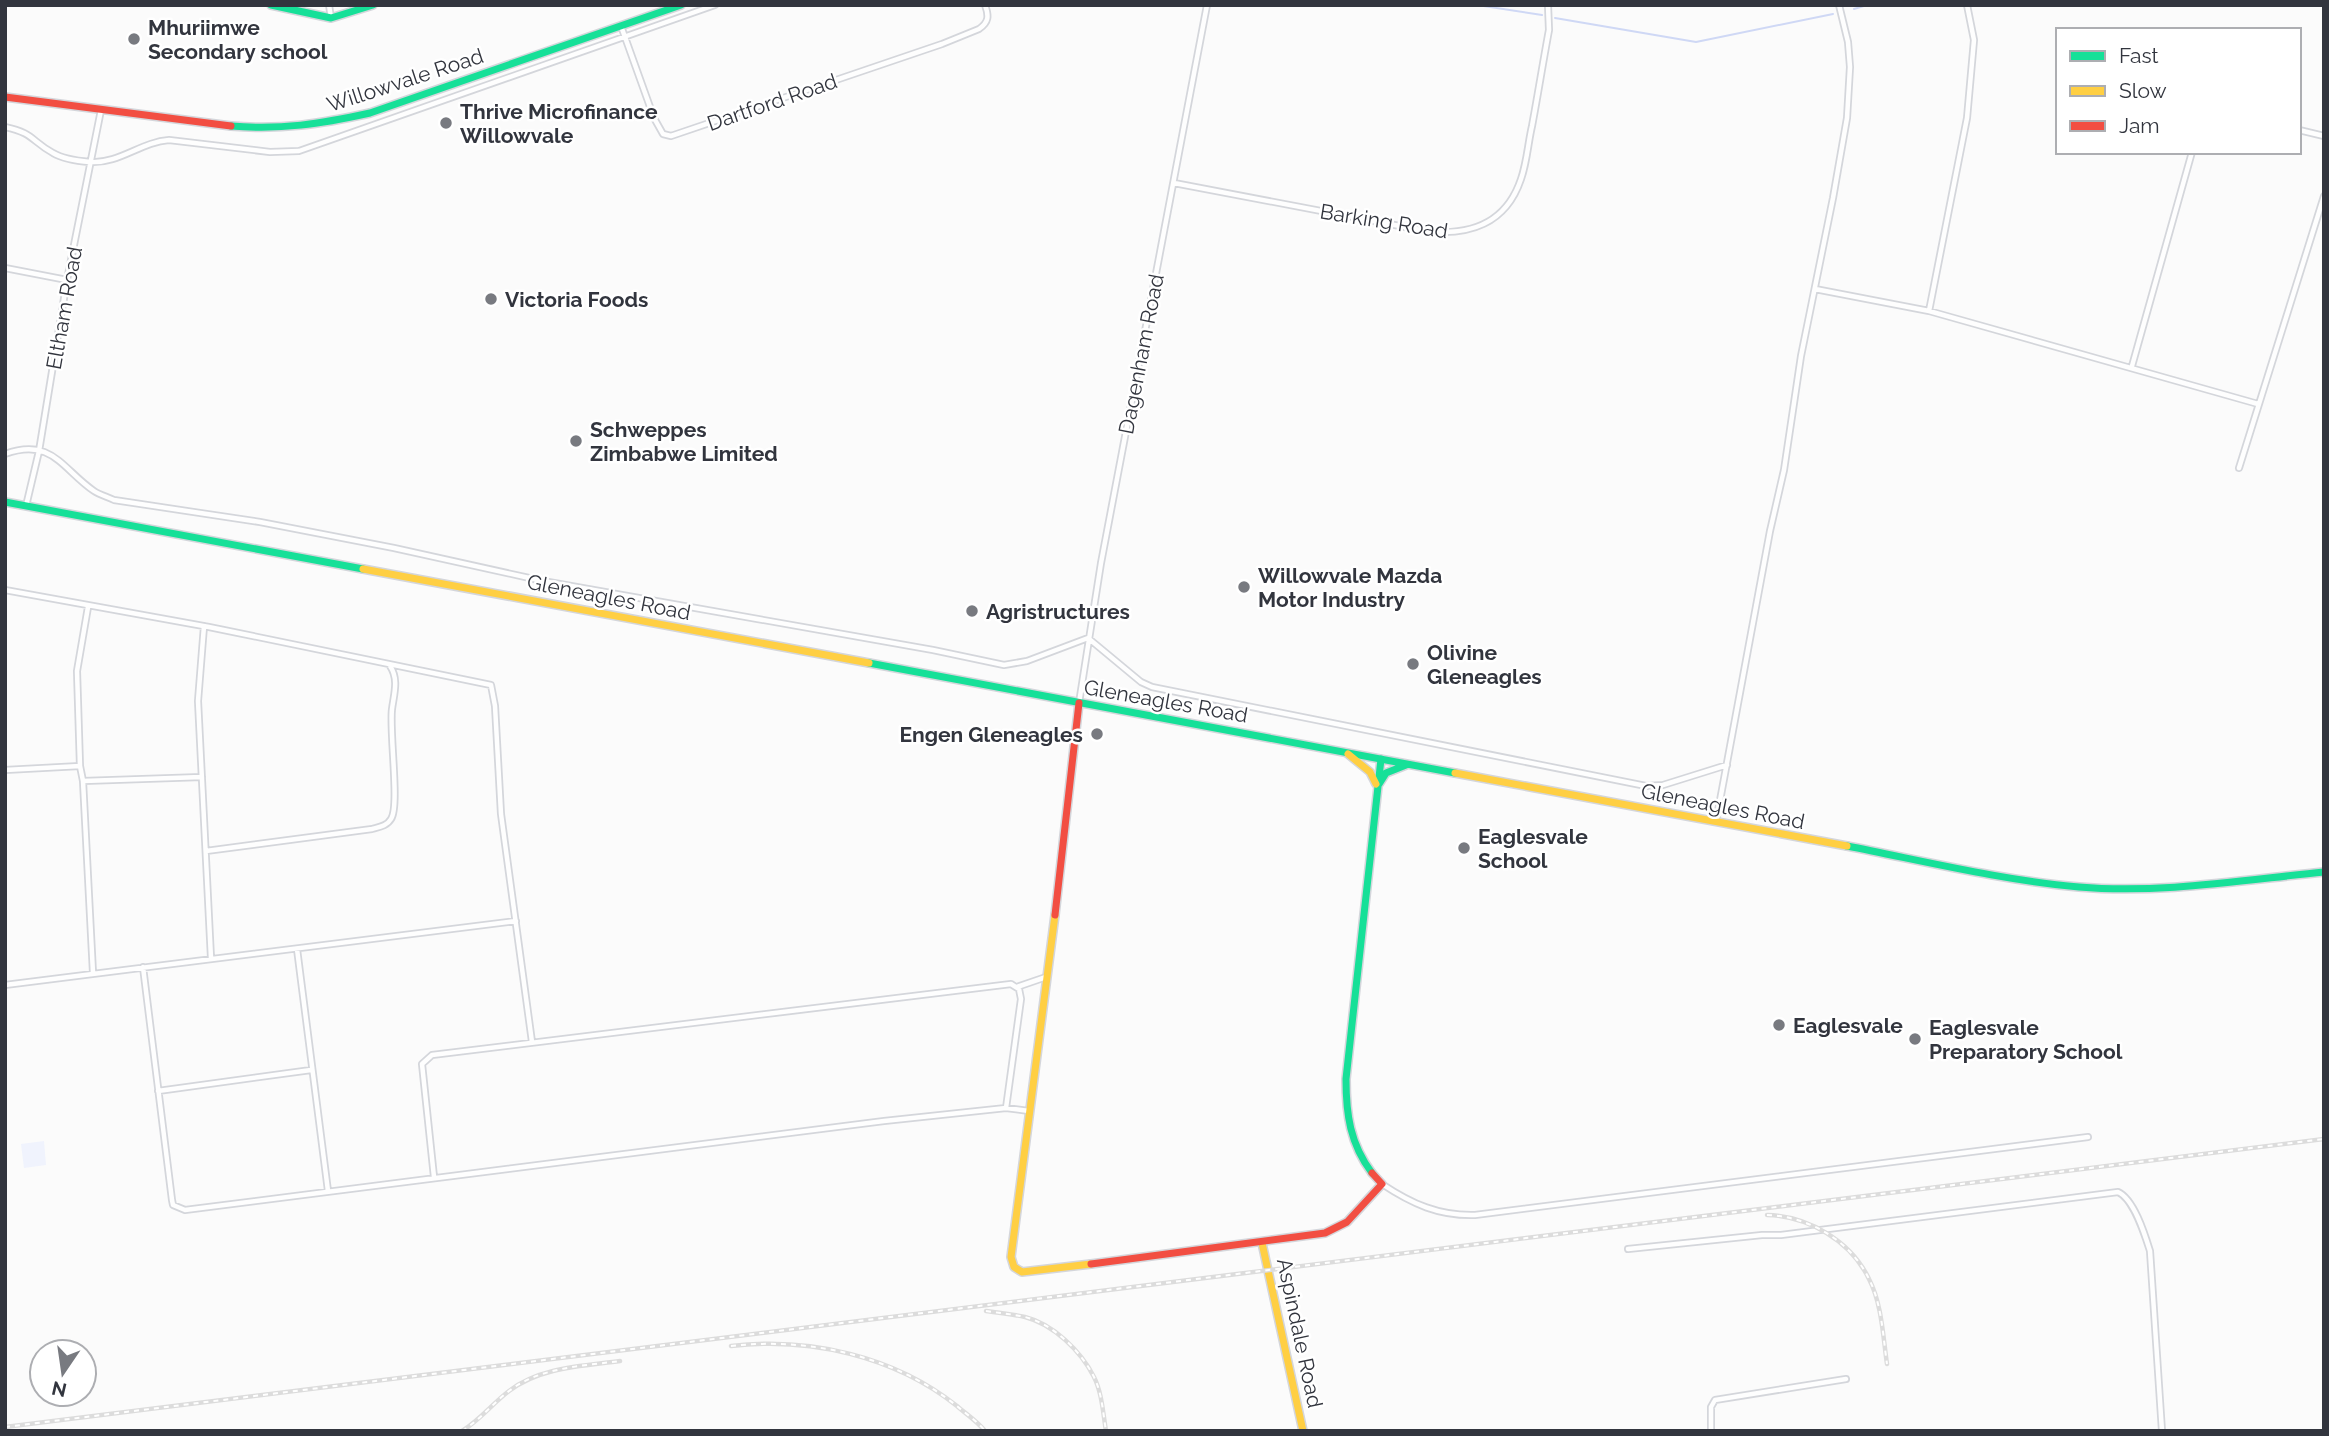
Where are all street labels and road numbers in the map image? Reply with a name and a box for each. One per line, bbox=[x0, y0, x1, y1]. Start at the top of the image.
street label: Willowvale Road bbox=[323, 43, 487, 117]
street label: Dartford Road bbox=[704, 68, 840, 136]
street label: Barking Road bbox=[1318, 199, 1450, 243]
street label: Eltham Road bbox=[41, 245, 87, 371]
street label: Dagenham Road bbox=[1113, 272, 1169, 436]
street label: Gleneagles Road bbox=[525, 569, 693, 625]
street label: Gleneagles Road bbox=[1082, 674, 1250, 728]
street label: Gleneagles Road bbox=[1639, 778, 1807, 834]
street label: Aspindale Road bbox=[1272, 1256, 1328, 1410]

